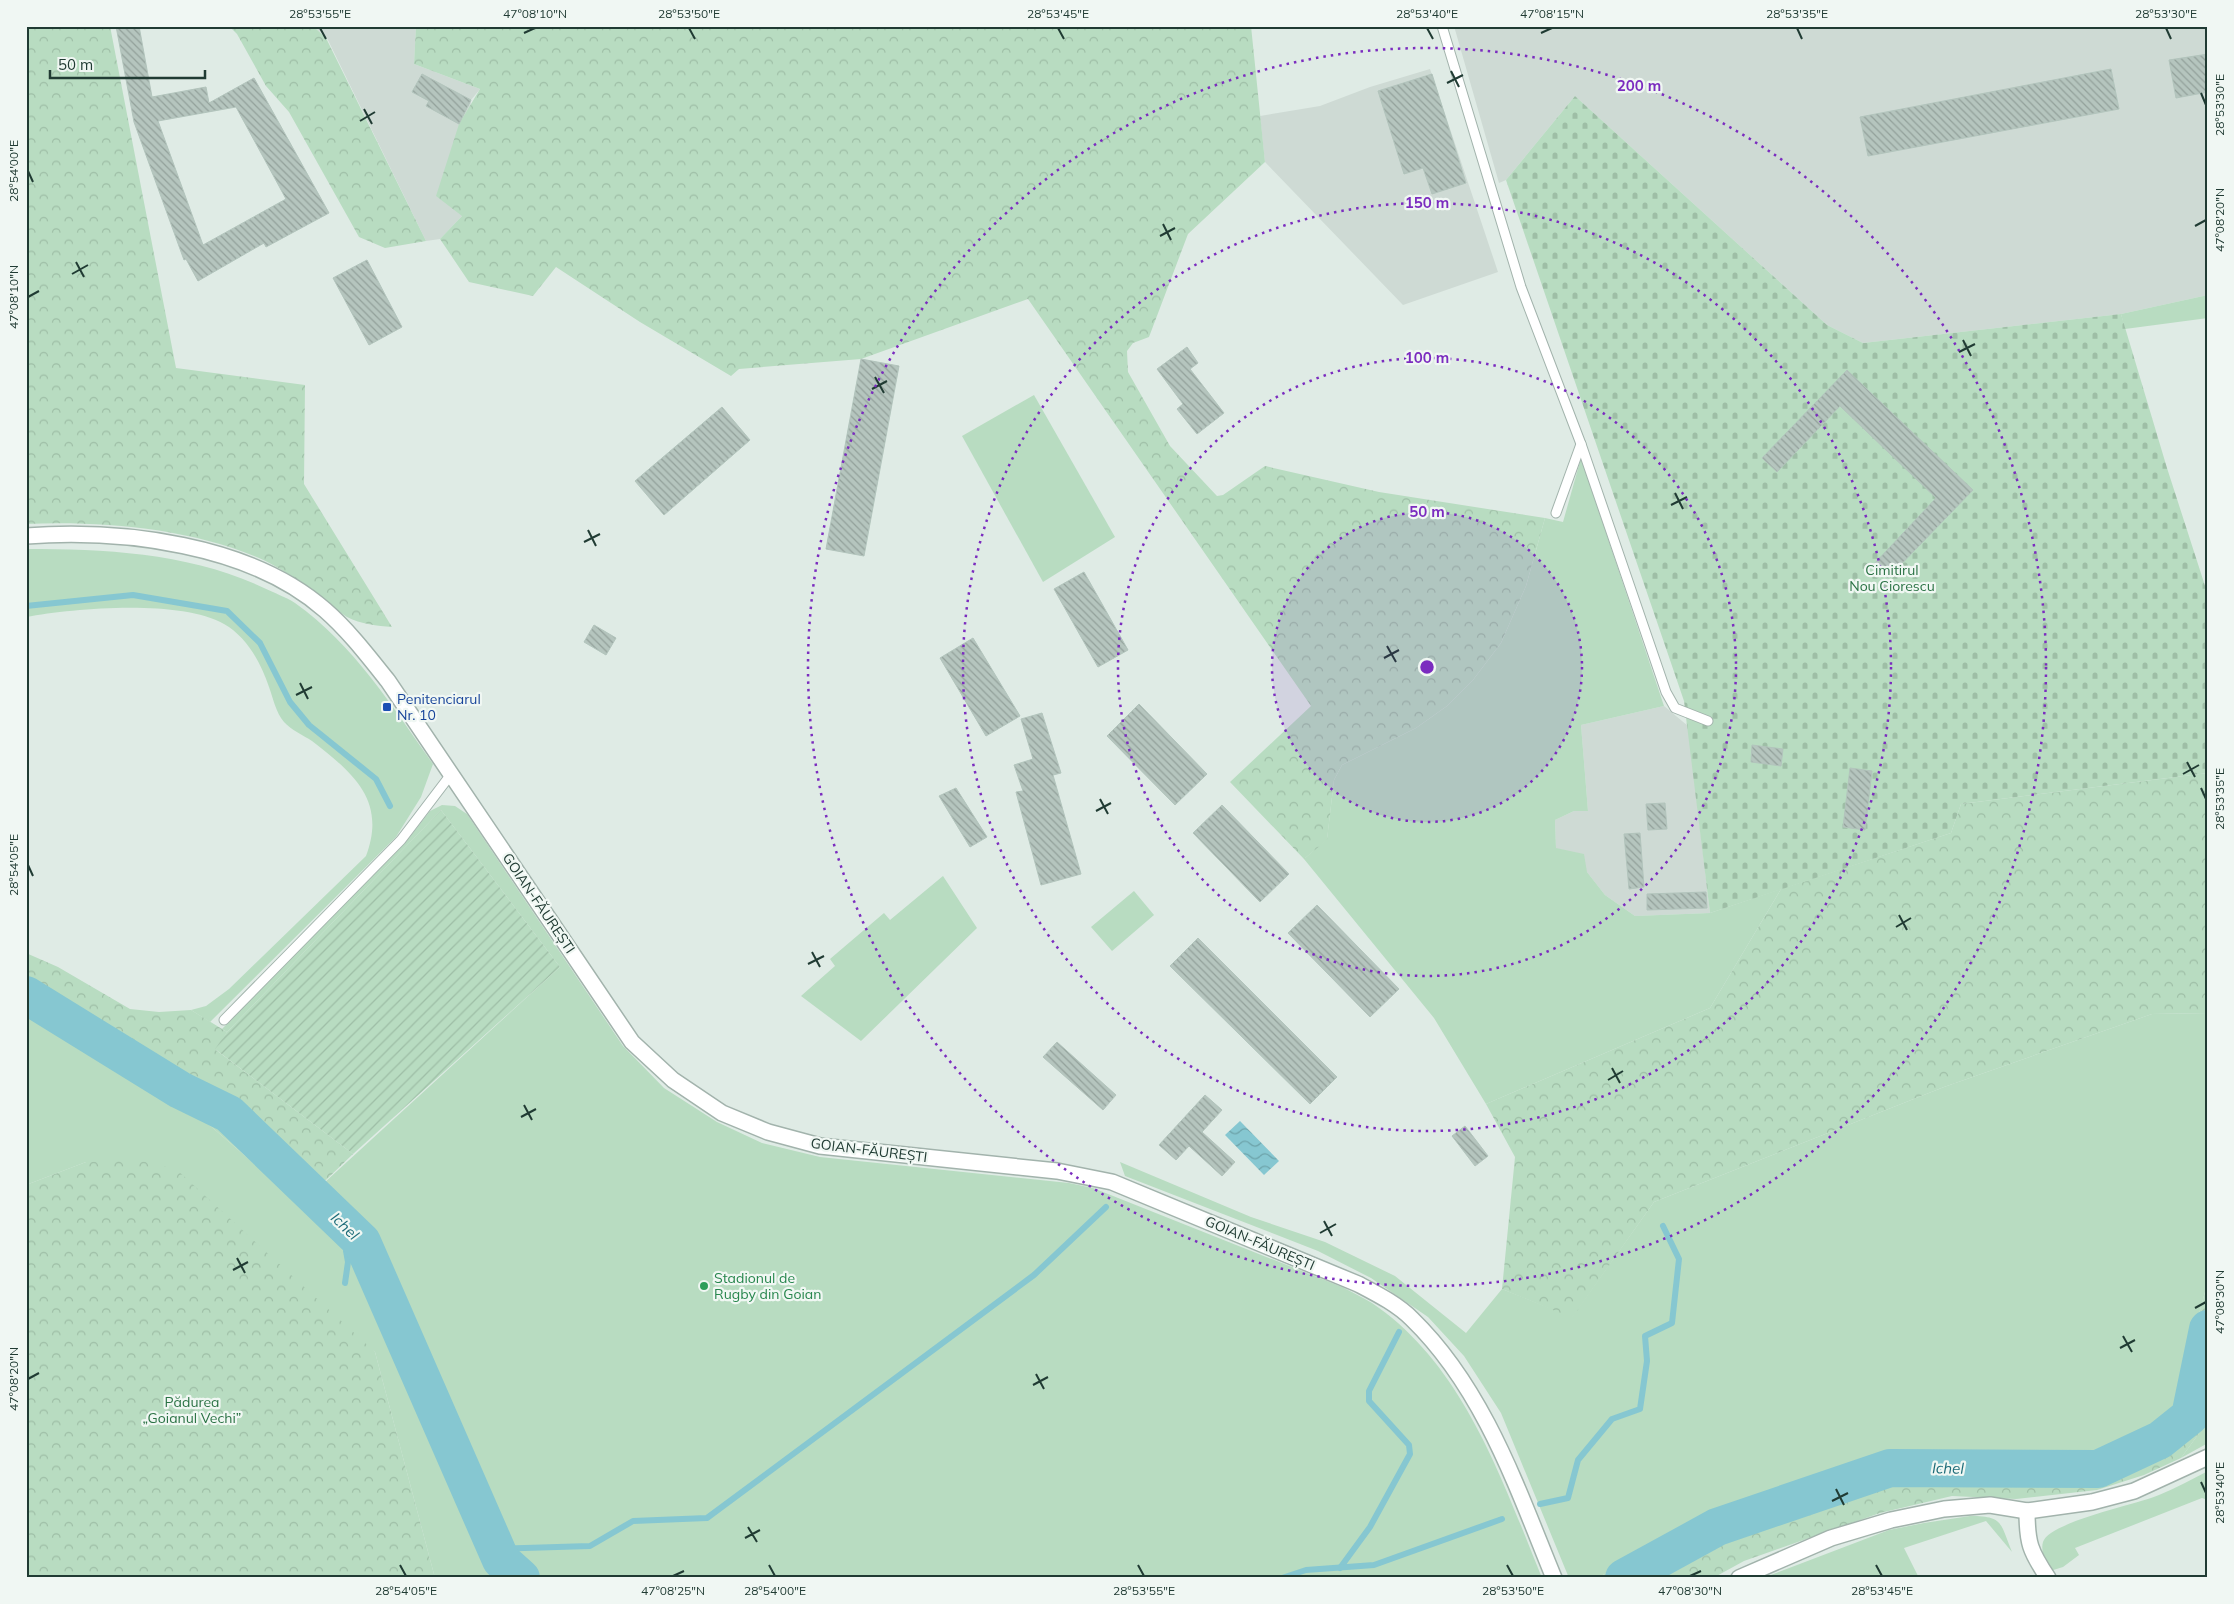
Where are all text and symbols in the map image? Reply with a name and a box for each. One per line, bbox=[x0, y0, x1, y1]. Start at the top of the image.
text: 28°53'55"E bbox=[289, 6, 351, 21]
text: 47°08'10"N bbox=[503, 6, 567, 21]
text: 28°53'50"E bbox=[658, 6, 720, 21]
text: 28°53'45"E bbox=[1027, 6, 1089, 21]
text: 28°53'40"E bbox=[1396, 6, 1458, 21]
text: 47°08'15"N bbox=[1520, 6, 1584, 21]
text: 28°53'35"E bbox=[1766, 6, 1828, 21]
text: 28°53'30"E bbox=[2135, 6, 2197, 21]
scale bar bbox=[50, 48, 205, 80]
text: 50 m bbox=[58, 55, 93, 74]
text: 28°53'30"E bbox=[2212, 74, 2227, 136]
text: 200 m bbox=[1617, 76, 1661, 95]
text: 28°54'00"E bbox=[6, 140, 21, 202]
text: 47°08'20"N bbox=[2212, 188, 2227, 252]
text: 150 m bbox=[1405, 193, 1449, 212]
text: 47°08'10"N bbox=[6, 265, 21, 329]
text: 100 m bbox=[1405, 348, 1449, 367]
text: 50 m bbox=[1409, 502, 1445, 521]
park label: Cimitirul Nou Ciorescu bbox=[1849, 561, 1935, 595]
centre of rings bbox=[1418, 658, 1436, 676]
place label: Penitenciarul Nr. 10 bbox=[397, 690, 481, 724]
marker: Penitenciarul Nr. 10 bbox=[381, 701, 393, 713]
text: 28°53'35"E bbox=[2212, 768, 2227, 830]
text: 28°54'05"E bbox=[6, 834, 21, 896]
street label: GOIAN-FĂUREȘTI bbox=[499, 849, 579, 957]
street label: GOIAN-FĂUREȘTI bbox=[810, 1134, 928, 1166]
water label: Ichel bbox=[327, 1208, 363, 1244]
street label: GOIAN-FĂUREȘTI bbox=[1202, 1212, 1318, 1274]
place label: Stadionul de Rugby din Goian bbox=[714, 1269, 821, 1303]
text: 47°08'30"N bbox=[2212, 1270, 2227, 1334]
marker: Stadionul de Rugby din Goian bbox=[698, 1280, 710, 1292]
text: 47°08'20"N bbox=[6, 1347, 21, 1411]
park label: Pădurea „Goianul Vechi” bbox=[143, 1393, 241, 1427]
water label: Ichel bbox=[1932, 1458, 1965, 1478]
text: 28°53'40"E bbox=[2212, 1462, 2227, 1524]
text: 28°54'05"E bbox=[375, 1583, 437, 1598]
text: 47°08'25"N bbox=[641, 1583, 705, 1598]
text: 28°54'00"E bbox=[744, 1583, 806, 1598]
text: 28°53'55"E bbox=[1113, 1583, 1175, 1598]
text: 28°53'50"E bbox=[1482, 1583, 1544, 1598]
text: 47°08'30"N bbox=[1658, 1583, 1722, 1598]
text: 28°53'45"E bbox=[1851, 1583, 1913, 1598]

